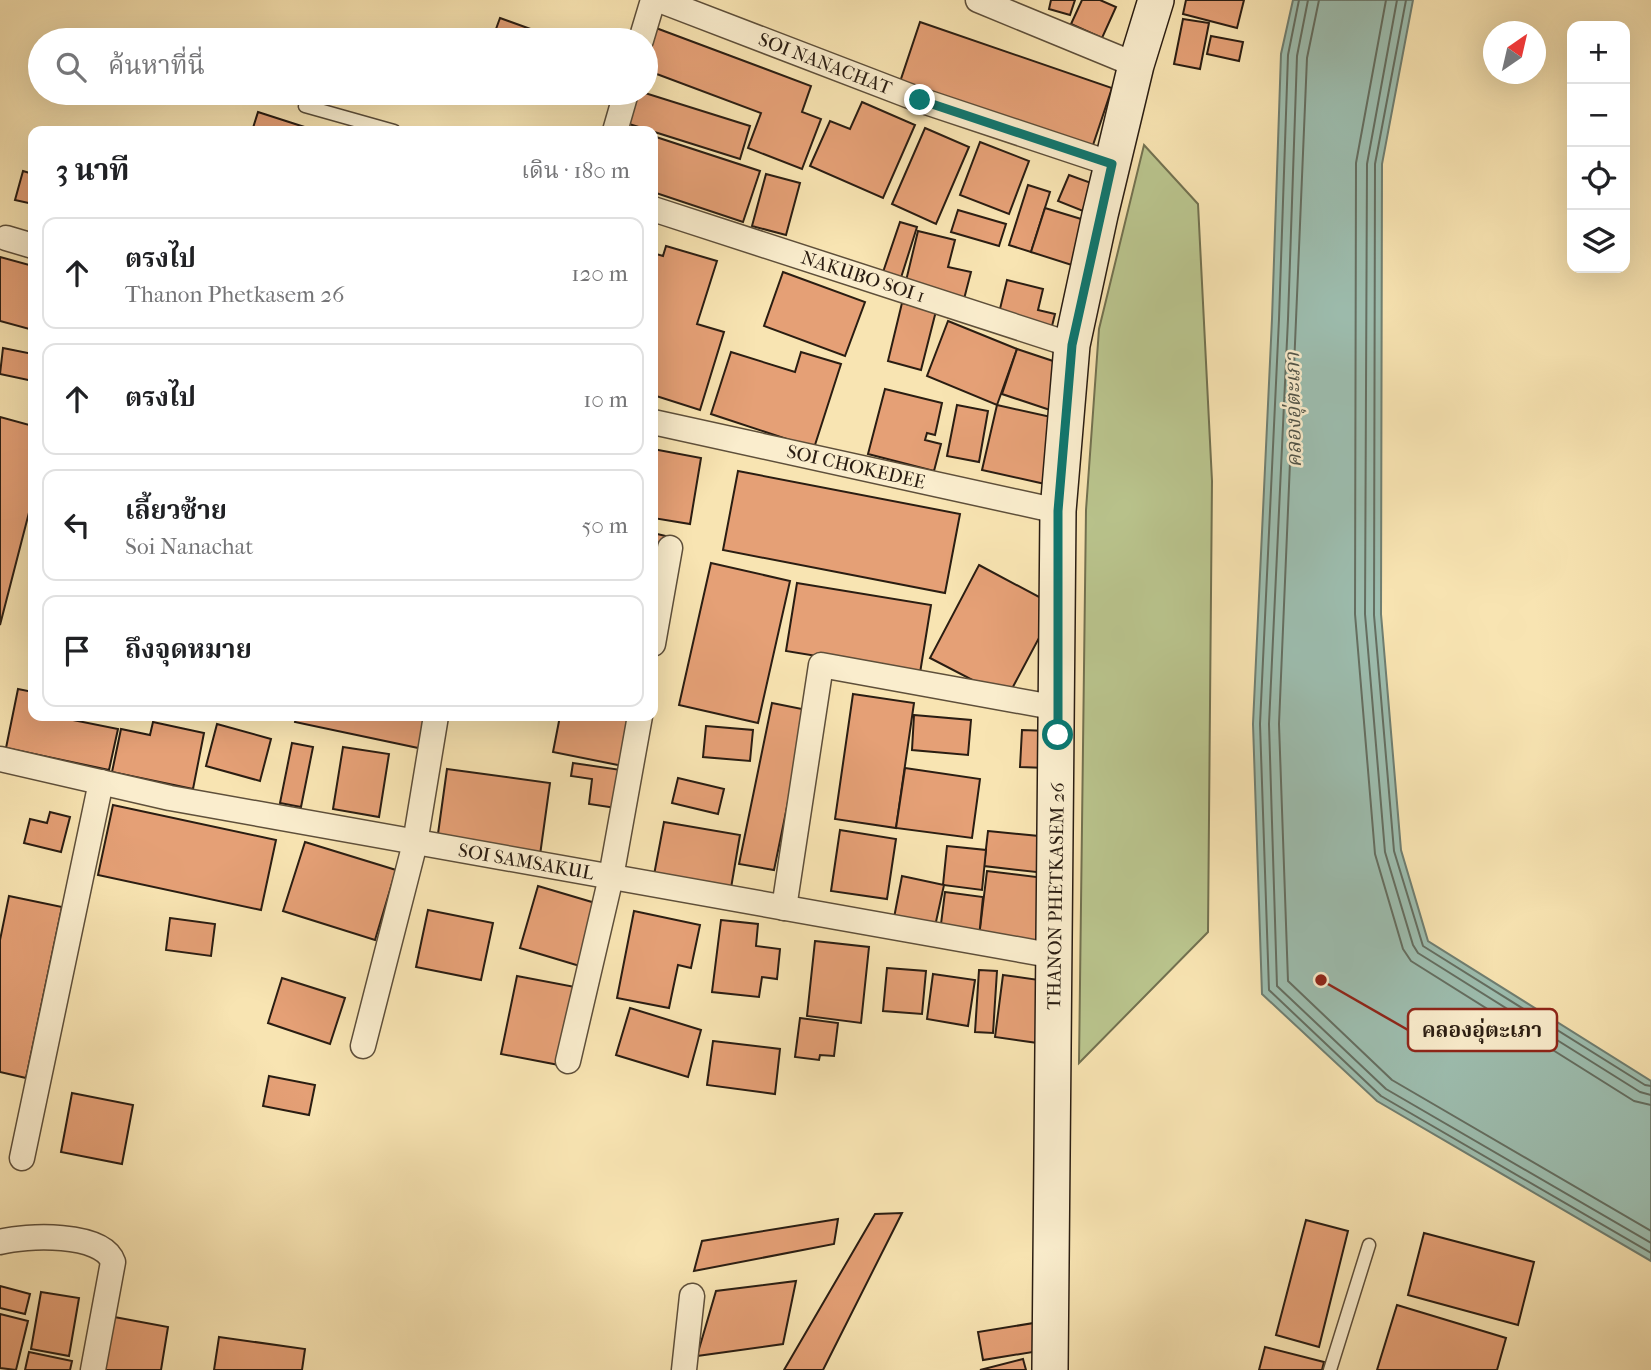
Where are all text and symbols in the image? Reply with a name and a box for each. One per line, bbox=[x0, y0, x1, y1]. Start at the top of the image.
north arrow bbox=[1483, 21, 1546, 84]
map controls bbox=[1567, 21, 1630, 273]
button: + bbox=[1567, 21, 1630, 84]
search box bbox=[28, 28, 658, 105]
street label: SOI NANACHAT bbox=[755, 28, 895, 100]
icon: search bbox=[52, 48, 90, 86]
text: ค้นหาที่นี่ bbox=[108, 50, 205, 81]
route end bbox=[904, 84, 935, 115]
button: − bbox=[1567, 84, 1630, 147]
button: locate bbox=[1567, 147, 1630, 210]
text: 3 นาที bbox=[56, 153, 130, 188]
text: เดิน · 180 m bbox=[521, 157, 630, 184]
button: layers bbox=[1567, 210, 1630, 273]
text: ตรงไป bbox=[125, 243, 196, 274]
street label: NAKUBO SOI 1 bbox=[798, 247, 928, 307]
icon: ahead bbox=[58, 254, 96, 292]
text: 120 m bbox=[571, 260, 628, 287]
text: Thanon Phetkasem 26 bbox=[125, 281, 344, 308]
water label: คลองอุ่ตะเภา bbox=[1280, 351, 1308, 468]
icon: ahead bbox=[58, 380, 96, 418]
text: ตรงไป bbox=[125, 382, 196, 413]
text: 10 m bbox=[583, 386, 628, 413]
street label: SOI CHOKEDEE bbox=[785, 440, 928, 494]
text: เลี้ยวซ้าย bbox=[125, 495, 227, 526]
icon: left bbox=[58, 506, 96, 544]
text: 50 m bbox=[581, 512, 628, 539]
text: Soi Nanachat bbox=[125, 533, 254, 560]
icon: arrive bbox=[58, 632, 96, 670]
text: ถึงจุดหมาย bbox=[125, 634, 252, 665]
route start bbox=[1042, 719, 1073, 750]
street label: THANON PHETKASEM 26 bbox=[1043, 781, 1069, 1010]
street label: SOI SAMSAKUL bbox=[456, 839, 596, 885]
callout: คลองอุ่ตะเภา bbox=[1408, 1009, 1557, 1051]
text: คลองอุ่ตะเภา bbox=[1422, 1018, 1542, 1044]

